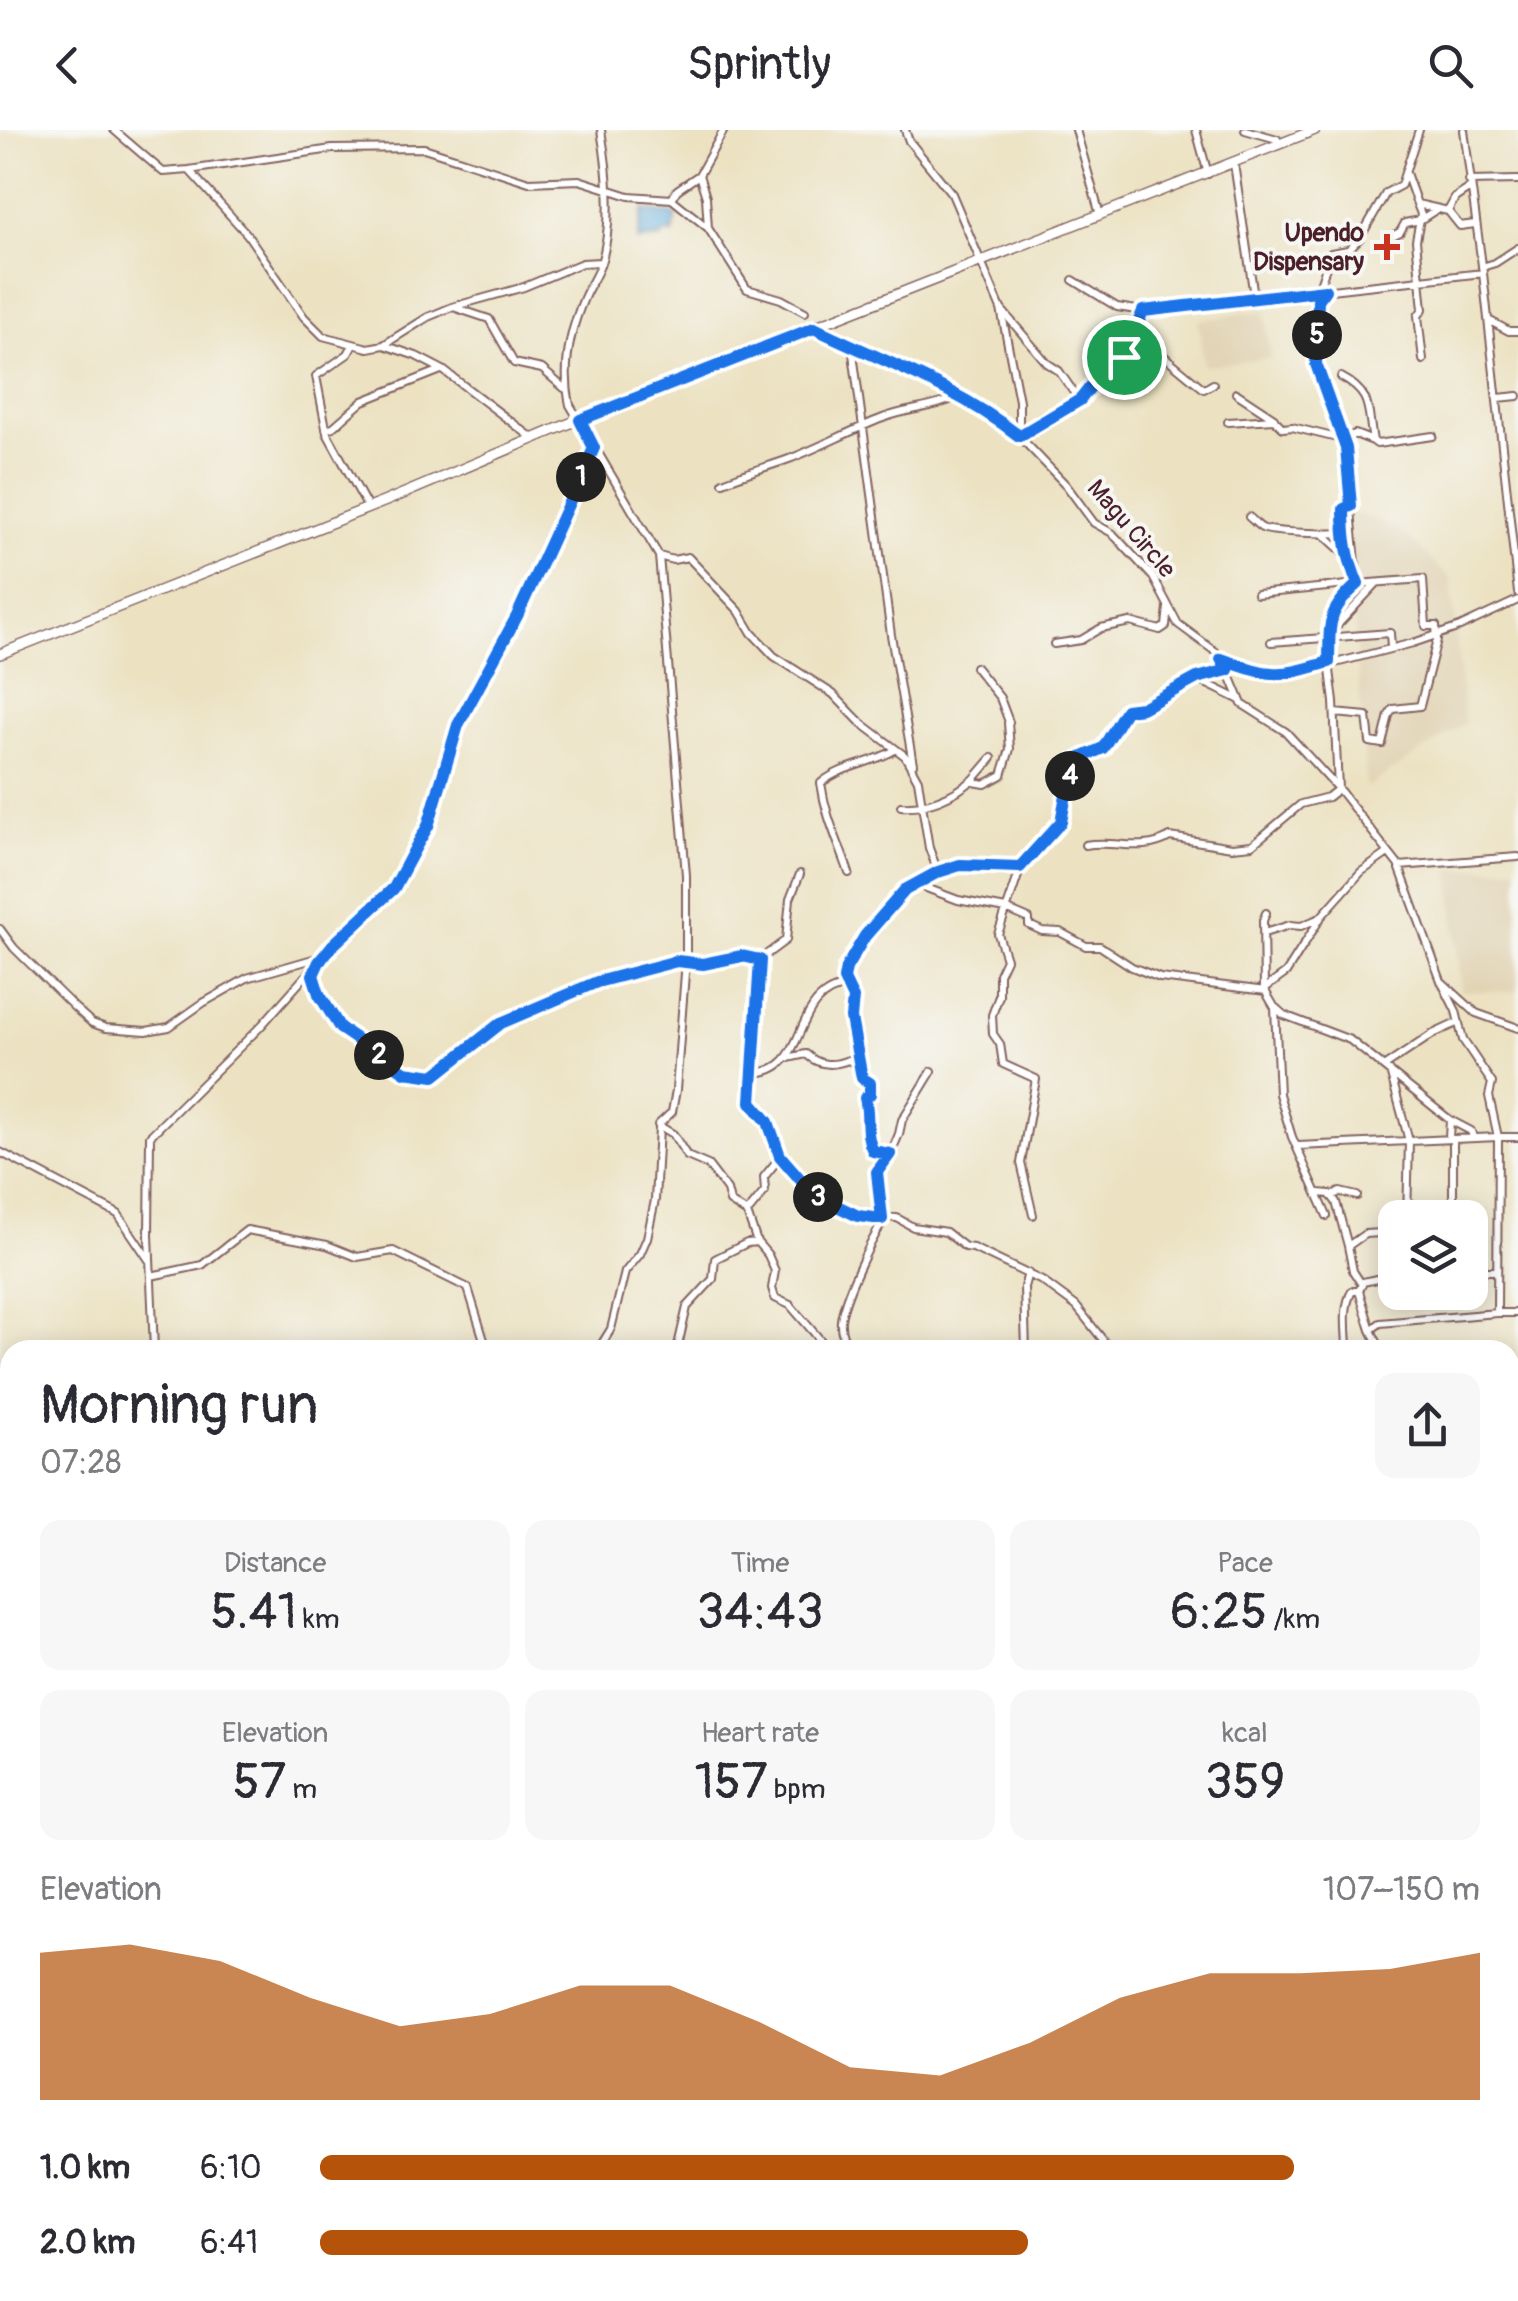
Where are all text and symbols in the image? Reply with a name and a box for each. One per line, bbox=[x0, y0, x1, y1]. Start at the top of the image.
text: Sprintly bbox=[687, 37, 831, 93]
icon: back bbox=[40, 38, 95, 93]
icon: search bbox=[1423, 38, 1478, 93]
place label: Upendo Dispensary bbox=[1253, 218, 1365, 278]
marker: Upendo Dispensary bbox=[1374, 234, 1400, 260]
pin: 5 bbox=[1292, 310, 1342, 360]
pin bbox=[1082, 315, 1167, 400]
text: 5 bbox=[1309, 317, 1325, 352]
icon: arrive bbox=[1097, 330, 1152, 385]
pin: 1 bbox=[556, 452, 606, 502]
text: 1 bbox=[576, 459, 586, 494]
street label: Magu Circle bbox=[1080, 474, 1182, 585]
pin: 4 bbox=[1045, 751, 1095, 801]
text: 4 bbox=[1062, 758, 1078, 793]
pin: 2 bbox=[354, 1030, 404, 1080]
text: 2 bbox=[371, 1037, 387, 1072]
pin: 3 bbox=[793, 1172, 843, 1222]
text: 3 bbox=[810, 1179, 826, 1214]
map controls bbox=[1378, 1200, 1488, 1310]
button: layers bbox=[1378, 1200, 1488, 1310]
text: Morning run bbox=[40, 1371, 318, 1440]
button: share bbox=[1375, 1373, 1480, 1478]
text: 07:28 bbox=[40, 1443, 121, 1483]
text: Distance bbox=[224, 1546, 326, 1581]
text: Time bbox=[731, 1546, 789, 1581]
text: Pace bbox=[1217, 1546, 1273, 1581]
text: 5.41 bbox=[210, 1581, 297, 1644]
text: 34:43 bbox=[696, 1581, 824, 1644]
text: 6:25 bbox=[1170, 1581, 1267, 1644]
text: km bbox=[297, 1602, 340, 1637]
text: /km bbox=[1267, 1602, 1320, 1637]
text: Elevation bbox=[222, 1716, 328, 1751]
text: Heart rate bbox=[701, 1716, 819, 1751]
text: kcal bbox=[1222, 1716, 1268, 1751]
text: 57 bbox=[233, 1751, 286, 1814]
text: 157 bbox=[694, 1751, 768, 1814]
text: 359 bbox=[1205, 1751, 1285, 1814]
text: m bbox=[286, 1772, 317, 1807]
text: bpm bbox=[768, 1772, 826, 1807]
text: Elevation bbox=[40, 1870, 162, 1910]
text: 107–150 m bbox=[1323, 1870, 1480, 1910]
text: 1.0 km bbox=[40, 2148, 130, 2188]
text: 6:10 bbox=[200, 2148, 262, 2188]
text: 2.0 km bbox=[40, 2223, 135, 2263]
text: 6:41 bbox=[200, 2223, 258, 2263]

